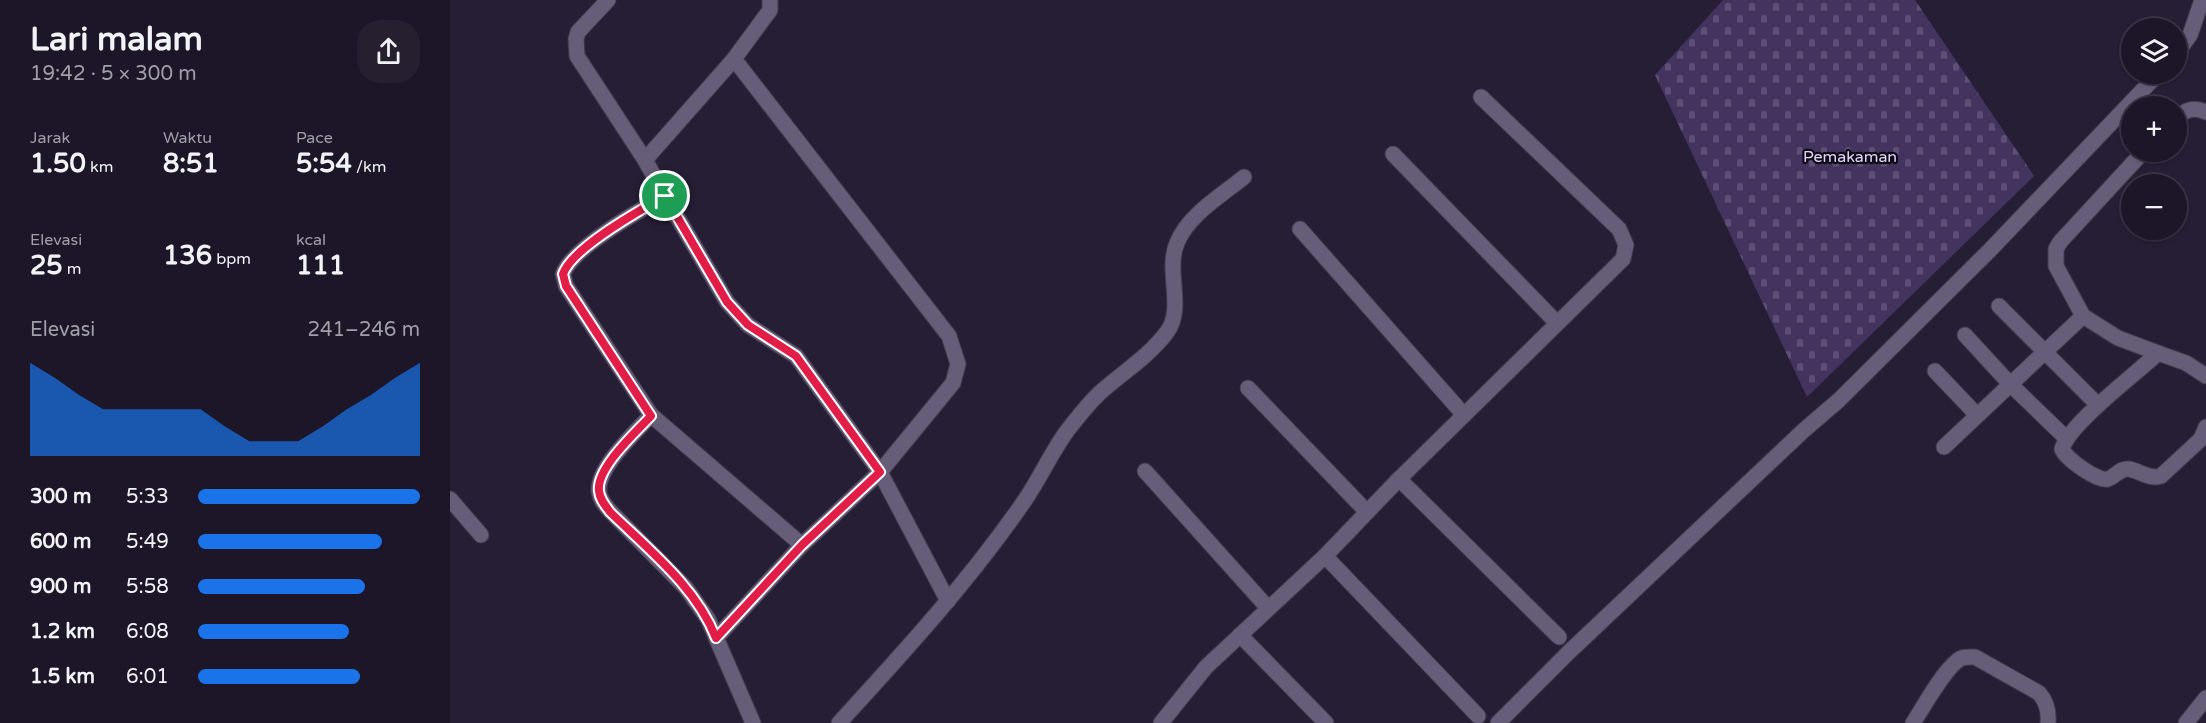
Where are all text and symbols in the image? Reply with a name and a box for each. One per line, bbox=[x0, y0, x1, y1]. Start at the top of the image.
map controls bbox=[2121, 18, 2187, 240]
button: layers bbox=[2121, 18, 2187, 84]
text: Lari malam bbox=[30, 20, 203, 59]
button: share bbox=[357, 20, 420, 83]
text: 19:42 · 5 × 300 m bbox=[30, 62, 197, 86]
button: + bbox=[2121, 96, 2187, 162]
text: Jarak bbox=[30, 128, 70, 148]
text: Waktu bbox=[163, 128, 212, 148]
text: Pace bbox=[296, 128, 333, 148]
park label: Pemakaman bbox=[1803, 147, 1897, 167]
text: 1.50 bbox=[30, 148, 86, 179]
text: 8:51 bbox=[163, 148, 219, 179]
text: 5:54 bbox=[296, 148, 352, 179]
text: km bbox=[86, 157, 113, 177]
text: /km bbox=[352, 157, 386, 177]
pin bbox=[639, 170, 690, 221]
button: − bbox=[2121, 174, 2187, 240]
icon: arrive bbox=[648, 179, 681, 212]
text: Elevasi bbox=[30, 230, 82, 250]
text: kcal bbox=[296, 230, 326, 250]
text: 136 bbox=[163, 240, 212, 271]
text: bpm bbox=[212, 249, 251, 269]
text: 25 bbox=[30, 250, 63, 281]
text: 111 bbox=[296, 250, 345, 281]
text: m bbox=[63, 259, 82, 279]
text: Elevasi bbox=[30, 318, 95, 342]
text: 241–246 m bbox=[307, 318, 420, 342]
text: 300 m bbox=[30, 485, 91, 509]
text: 5:33 bbox=[126, 485, 169, 509]
text: 600 m bbox=[30, 530, 91, 554]
text: 5:49 bbox=[126, 530, 169, 554]
text: 900 m bbox=[30, 575, 91, 599]
text: 5:58 bbox=[126, 575, 169, 599]
text: 1.2 km bbox=[30, 620, 95, 644]
text: 6:08 bbox=[126, 620, 169, 644]
text: 1.5 km bbox=[30, 665, 95, 689]
text: 6:01 bbox=[126, 665, 169, 689]

